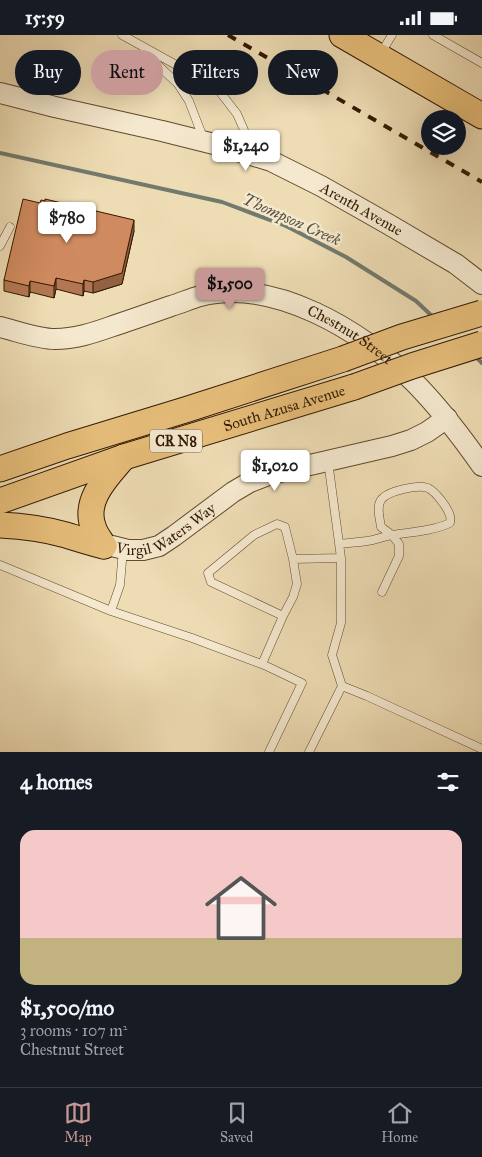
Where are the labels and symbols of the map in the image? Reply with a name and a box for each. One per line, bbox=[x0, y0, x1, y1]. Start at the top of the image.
pin: $1,240 bbox=[205, 129, 287, 172]
street label: Arenth Avenue bbox=[316, 178, 406, 240]
water label: Thompson Creek bbox=[239, 189, 344, 250]
pin: $780 bbox=[37, 201, 97, 244]
pin: $1,500 bbox=[189, 267, 271, 310]
street label: Chestnut Street bbox=[305, 301, 397, 369]
street label: South Azusa Avenue bbox=[221, 381, 347, 435]
road number: CR N8 bbox=[150, 429, 202, 453]
pin: $1,020 bbox=[234, 449, 316, 492]
street label: Virgil Waters Way bbox=[113, 499, 220, 559]

